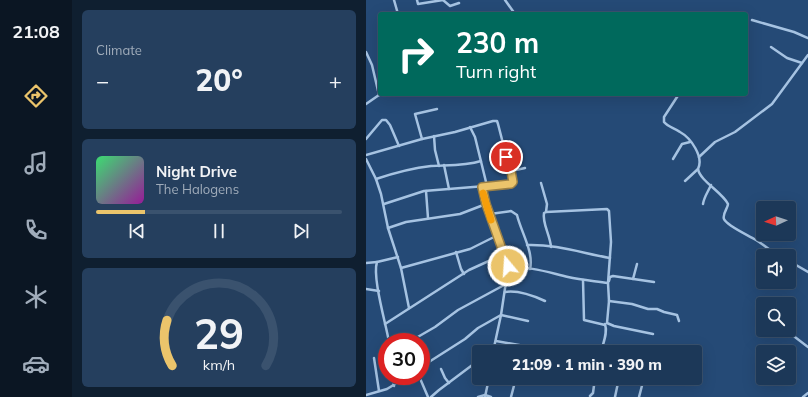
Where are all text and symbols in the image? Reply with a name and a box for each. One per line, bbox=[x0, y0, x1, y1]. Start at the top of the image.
text: 21:08 bbox=[12, 20, 60, 43]
text: 230 m bbox=[456, 25, 539, 60]
icon: right bbox=[390, 28, 442, 80]
text: Climate bbox=[96, 42, 142, 58]
text: Turn right bbox=[456, 60, 536, 83]
text: 20° bbox=[195, 61, 243, 99]
text: − bbox=[96, 67, 109, 95]
text: + bbox=[329, 67, 342, 95]
icon: directions bbox=[22, 82, 50, 110]
pin bbox=[489, 140, 523, 174]
icon: arrive bbox=[495, 146, 517, 168]
icon: music bbox=[22, 149, 50, 177]
text: Night Drive bbox=[156, 162, 237, 181]
text: The Halogens bbox=[156, 181, 239, 197]
north arrow bbox=[756, 201, 796, 241]
map controls bbox=[756, 201, 796, 385]
icon: phone bbox=[22, 216, 50, 244]
icon: previous bbox=[126, 220, 148, 242]
icon: pause bbox=[208, 220, 230, 242]
icon: next bbox=[290, 220, 312, 242]
position arrow bbox=[487, 245, 529, 287]
button: sound bbox=[756, 249, 796, 289]
icon: climate bbox=[22, 283, 50, 311]
button: search bbox=[756, 297, 796, 337]
text: 29 bbox=[194, 306, 244, 358]
speed limit sign: 30 bbox=[378, 333, 430, 385]
button: layers bbox=[756, 345, 796, 385]
icon: car bbox=[22, 350, 50, 378]
text: km/h bbox=[203, 355, 235, 373]
text: 21:09 · 1 min · 390 m bbox=[512, 355, 662, 374]

